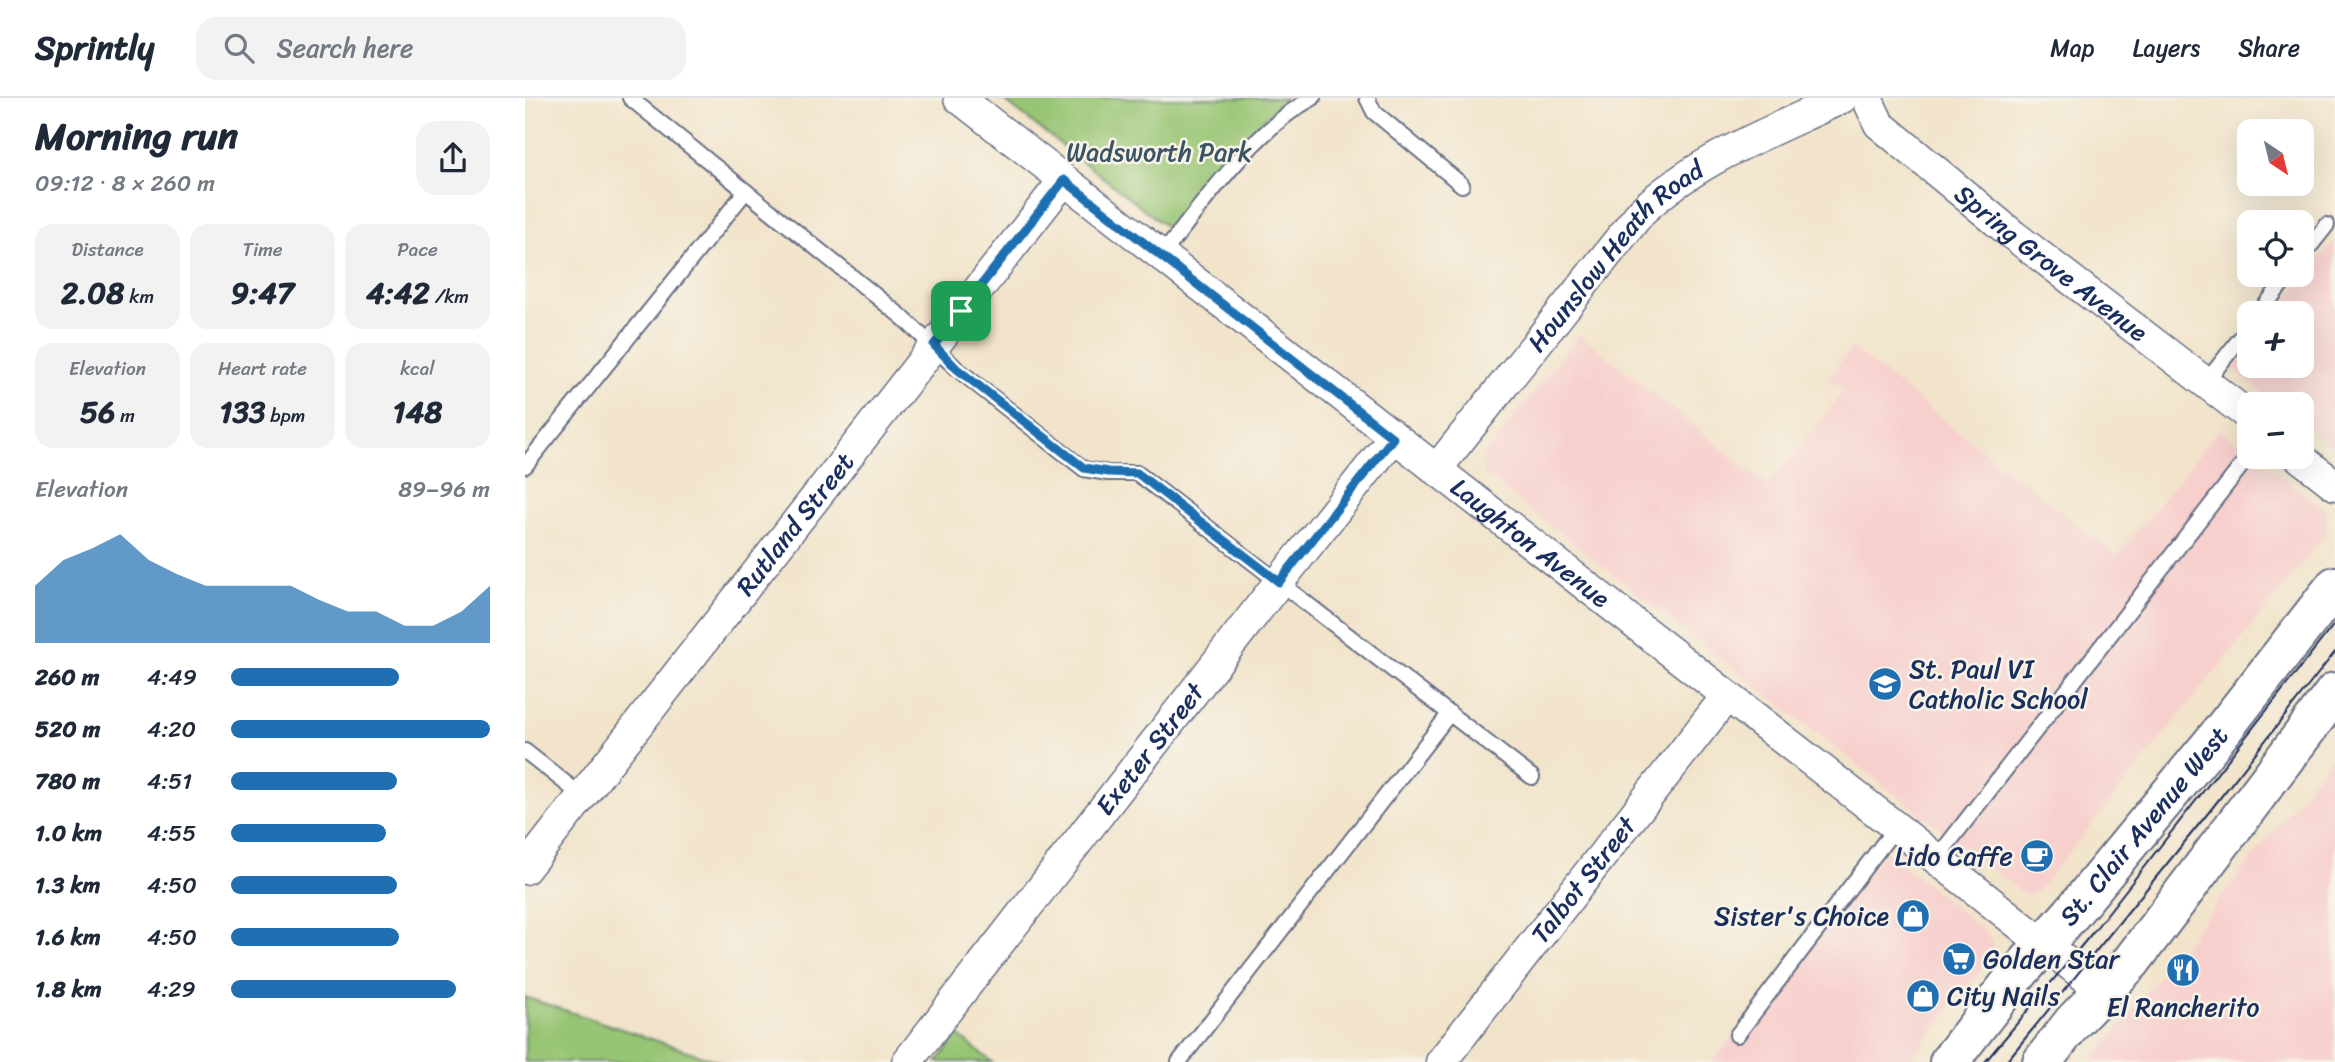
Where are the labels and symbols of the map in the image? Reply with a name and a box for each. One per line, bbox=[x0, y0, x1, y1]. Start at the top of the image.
north arrow bbox=[2237, 119, 2313, 196]
park label: Wadsworth Park bbox=[1066, 129, 1252, 175]
street label: Hounslow Heath Road bbox=[1515, 146, 1715, 362]
street label: Spring Grove Avenue bbox=[1944, 172, 2159, 354]
pin bbox=[931, 281, 991, 341]
street label: Rutland Street bbox=[724, 442, 866, 606]
street label: Laughton Avenue bbox=[1440, 465, 1621, 620]
place label: St. Paul VI Catholic School bbox=[1909, 646, 2088, 722]
school or university icon: St. Paul VI Catholic School bbox=[1866, 665, 1904, 703]
street label: Exeter Street bbox=[1083, 671, 1217, 826]
street label: St. Clair Avenue West bbox=[2047, 716, 2240, 937]
street label: Talbot Street bbox=[1518, 805, 1649, 954]
place label: Lido Caffe bbox=[1894, 833, 2013, 879]
cafe icon: Lido Caffe bbox=[2018, 837, 2056, 875]
place label: Sister's Choice bbox=[1714, 893, 1889, 939]
shop icon: Sister's Choice bbox=[1894, 897, 1932, 935]
place label: Golden Star bbox=[1983, 936, 2121, 982]
supermarket icon: Golden Star bbox=[1940, 940, 1978, 978]
restaurant icon: El Rancherito bbox=[2164, 951, 2202, 989]
place label: City Nails bbox=[1947, 973, 2061, 1019]
shop icon: City Nails bbox=[1904, 977, 1942, 1015]
place label: El Rancherito bbox=[2107, 984, 2259, 1030]

